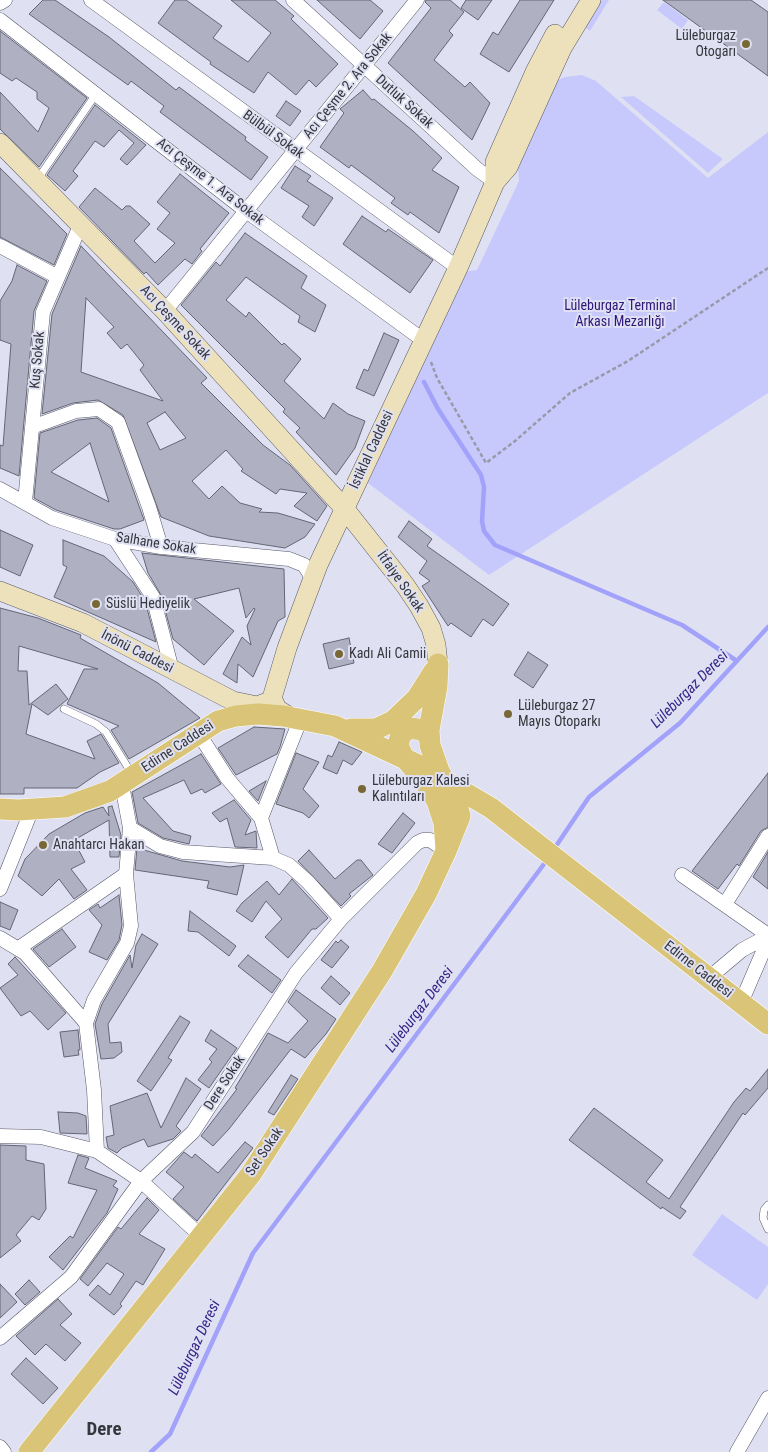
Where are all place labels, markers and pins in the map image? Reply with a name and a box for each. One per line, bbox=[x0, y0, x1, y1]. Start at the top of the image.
place label: Lüleburgaz Otogarı bbox=[676, 28, 736, 60]
marker: Lüleburgaz Otogarı bbox=[740, 38, 752, 50]
place label: Süslü Hediyelik bbox=[106, 596, 190, 612]
marker: Süslü Hediyelik bbox=[90, 598, 102, 610]
place label: Kadı Ali Camii bbox=[349, 646, 426, 662]
marker: Kadı Ali Camii bbox=[333, 648, 345, 660]
place label: Lüleburgaz 27 Mayıs Otoparkı bbox=[518, 698, 601, 730]
marker: Lüleburgaz 27 Mayıs Otoparkı bbox=[502, 708, 514, 720]
place label: Lüleburgaz Kalesi Kalıntıları bbox=[372, 773, 469, 806]
marker: Lüleburgaz Kalesi Kalıntıları bbox=[356, 783, 368, 795]
place label: Anahtarcı Hakan bbox=[53, 837, 144, 853]
marker: Anahtarcı Hakan bbox=[37, 839, 49, 851]

